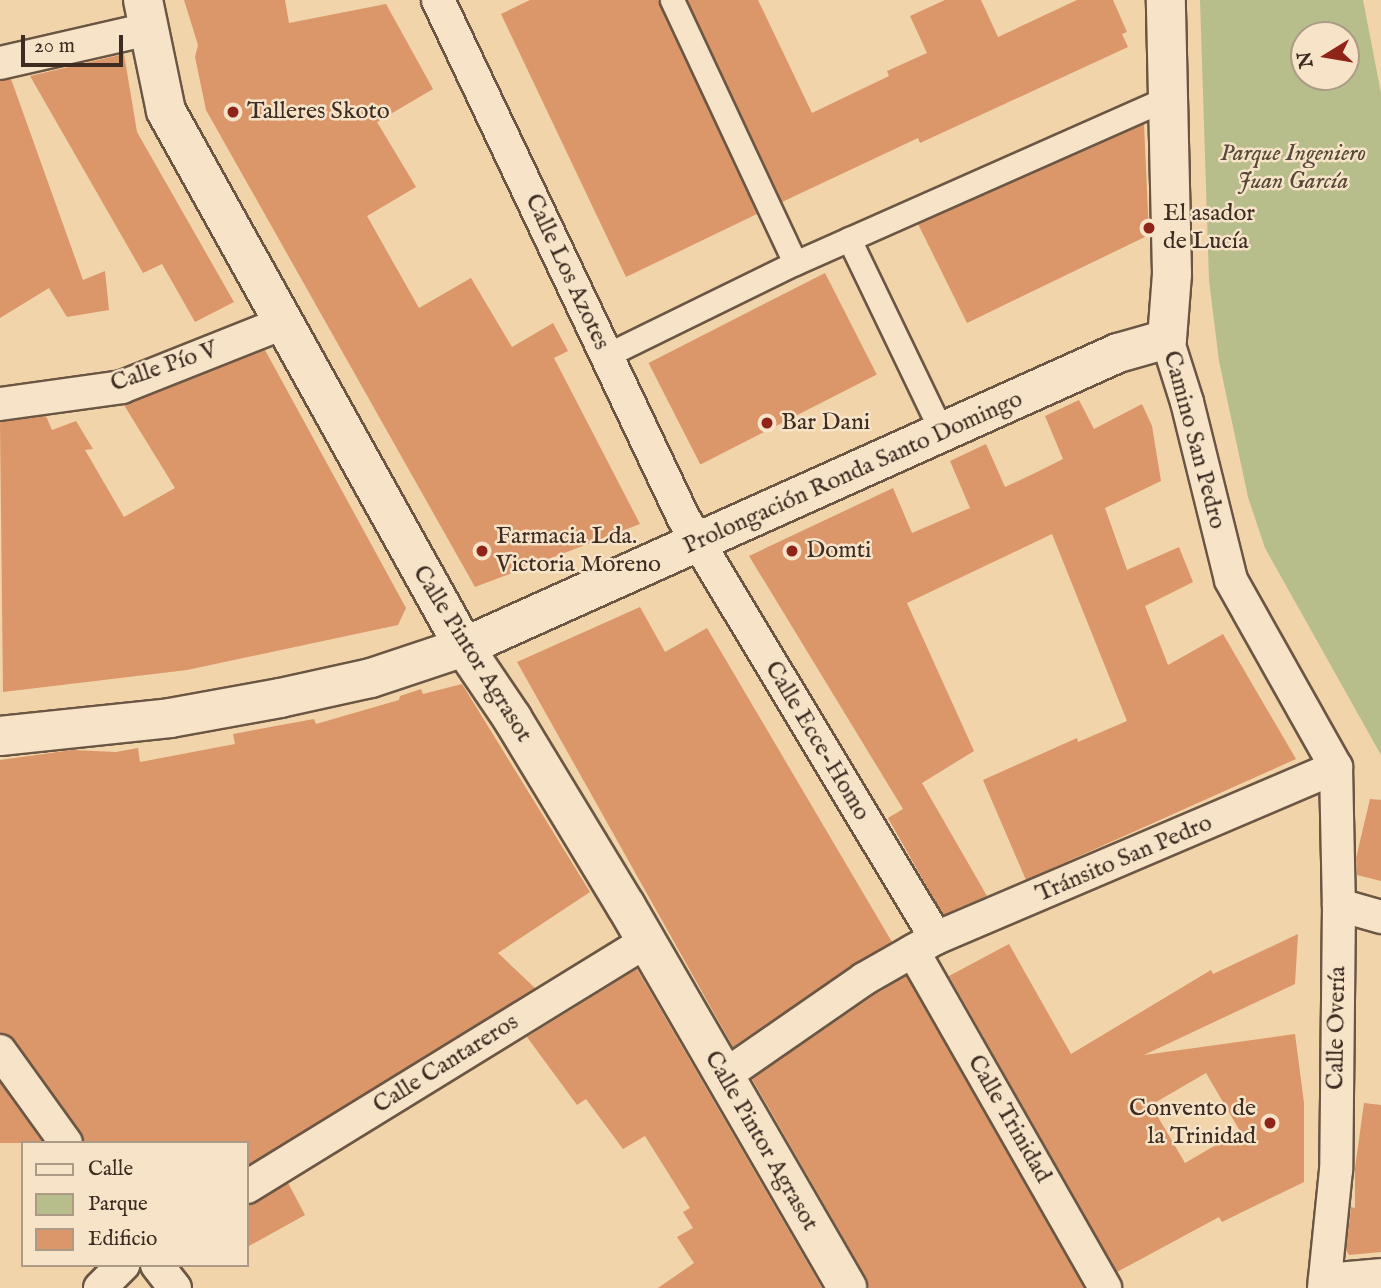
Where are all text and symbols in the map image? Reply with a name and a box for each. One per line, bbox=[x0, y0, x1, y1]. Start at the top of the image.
scale bar bbox=[24, 21, 126, 65]
north arrow bbox=[1290, 21, 1360, 91]
text: 20 m bbox=[34, 33, 75, 60]
text: N bbox=[1293, 49, 1320, 70]
place label: Talleres Skoto bbox=[247, 98, 390, 126]
marker: Talleres Skoto bbox=[225, 104, 241, 120]
park label: Parque Ingeniero Juan García bbox=[1220, 140, 1366, 196]
street label: Calle Los Azotes bbox=[518, 189, 616, 355]
place label: El asador de Lucía bbox=[1163, 200, 1255, 256]
marker: El asador de Lucía bbox=[1141, 220, 1157, 236]
street label: Calle Pío V bbox=[107, 335, 221, 399]
street label: Camino San Pedro bbox=[1156, 348, 1232, 532]
street label: Prolongación Ronda Santo Domingo bbox=[679, 385, 1027, 561]
place label: Bar Dani bbox=[781, 409, 870, 437]
marker: Bar Dani bbox=[759, 415, 775, 431]
place label: Farmacia Lda. Victoria Moreno bbox=[496, 523, 661, 579]
place label: Domti bbox=[806, 537, 871, 565]
marker: Farmacia Lda. Victoria Moreno bbox=[474, 543, 490, 559]
marker: Domti bbox=[784, 543, 800, 559]
street label: Calle Pintor Agrasot bbox=[406, 560, 538, 748]
street label: Calle Ecce-Homo bbox=[758, 656, 876, 826]
street label: Tránsito San Pedro bbox=[1032, 809, 1216, 909]
street label: Calle Overía bbox=[1322, 966, 1352, 1090]
street label: Calle Cantareros bbox=[368, 1008, 524, 1120]
street label: Calle Pintor Agrasot bbox=[698, 1046, 824, 1236]
street label: Calle Trinidad bbox=[961, 1050, 1057, 1188]
place label: Convento de la Trinidad bbox=[1129, 1095, 1256, 1151]
marker: Convento de la Trinidad bbox=[1262, 1115, 1278, 1131]
legend bbox=[21, 1141, 248, 1267]
text: Calle bbox=[88, 1156, 133, 1183]
text: Parque bbox=[88, 1191, 148, 1218]
text: Edificio bbox=[88, 1226, 157, 1253]

